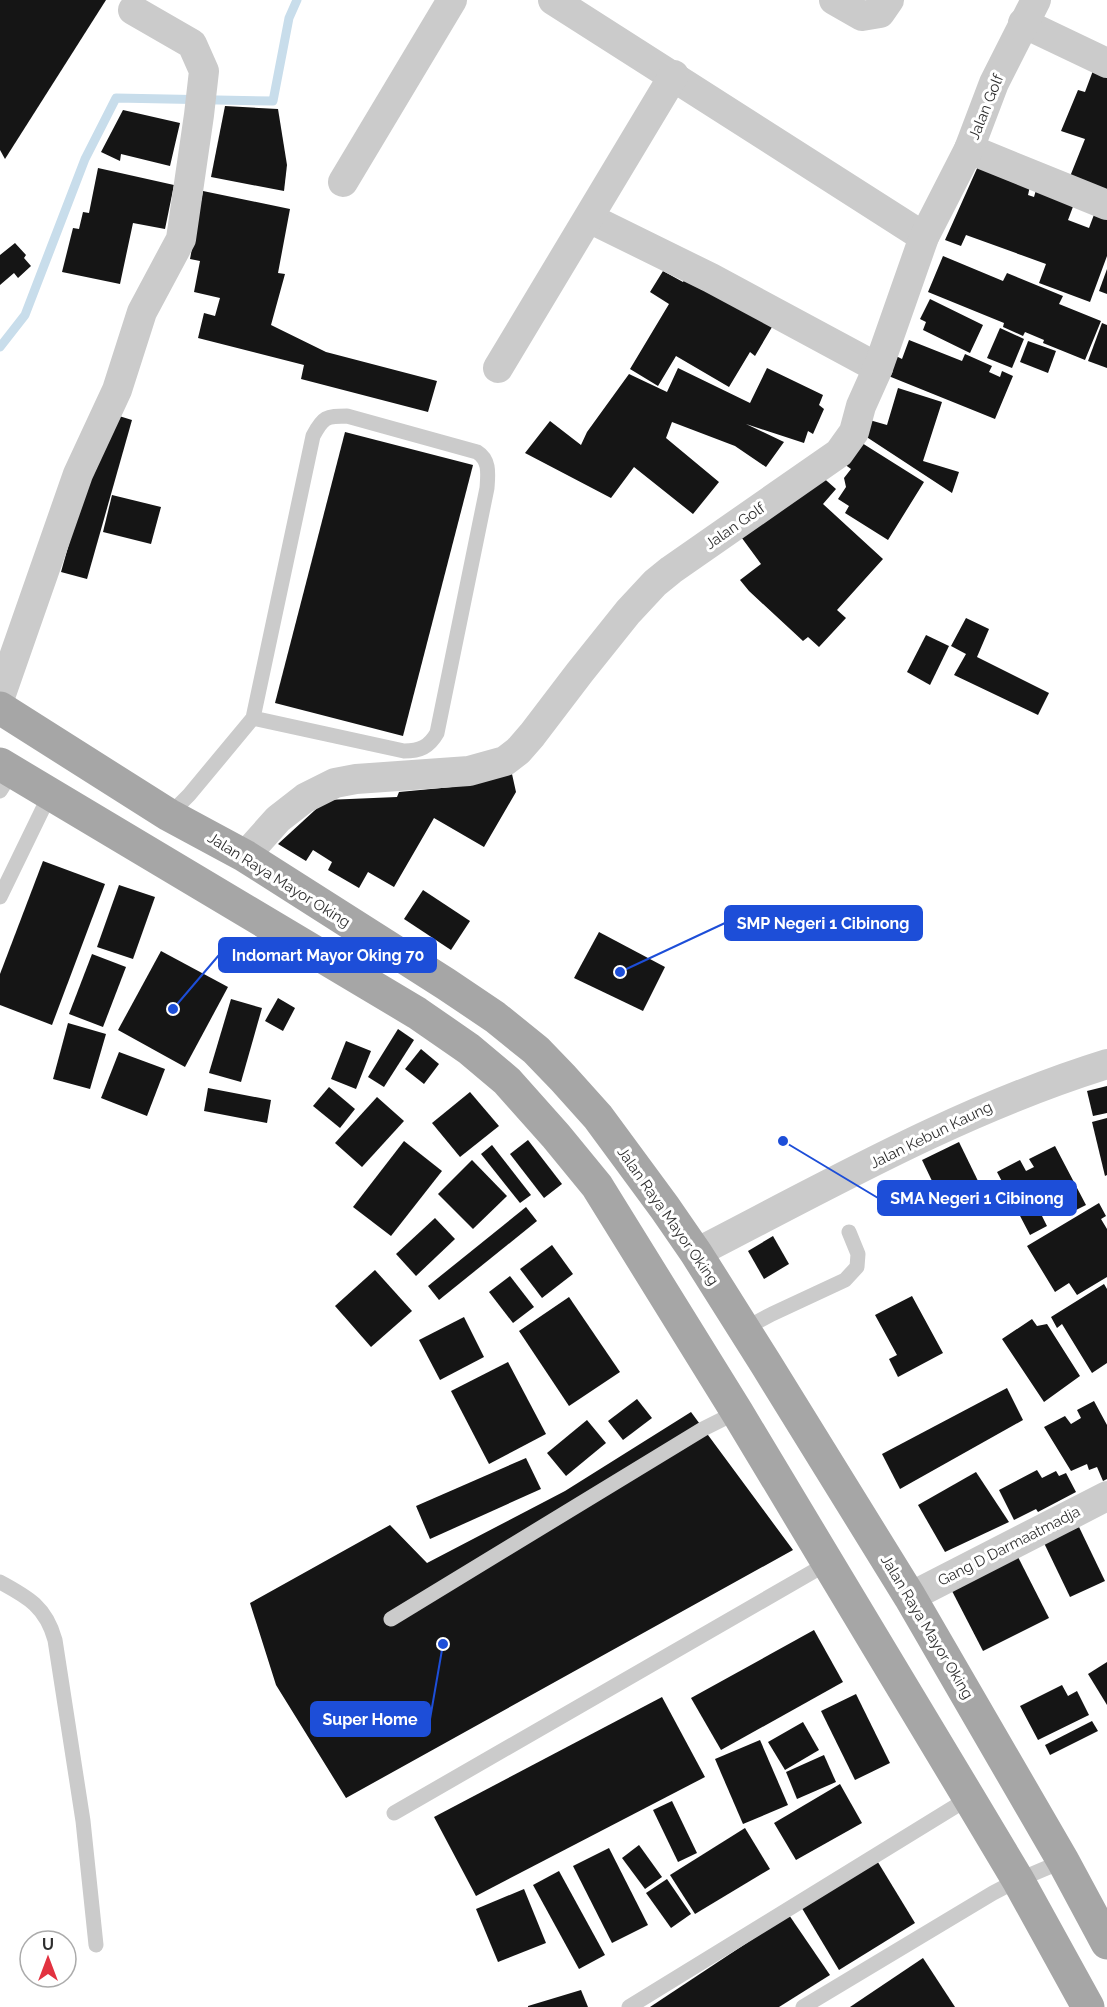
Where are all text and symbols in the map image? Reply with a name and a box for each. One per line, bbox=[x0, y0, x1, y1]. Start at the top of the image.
street label: Jalan Golf bbox=[965, 71, 1008, 142]
street label: Jalan Golf bbox=[702, 498, 769, 553]
street label: Jalan Raya Mayor Oking bbox=[204, 829, 354, 931]
callout: SMP Negeri 1 Cibinong bbox=[725, 906, 922, 940]
text: SMP Negeri 1 Cibinong bbox=[737, 914, 909, 933]
callout: Indomart Mayor Oking 70 bbox=[219, 938, 436, 972]
text: Indomart Mayor Oking 70 bbox=[232, 946, 424, 965]
street label: Jalan Kebun Kaung bbox=[867, 1098, 995, 1172]
street label: Jalan Raya Mayor Oking bbox=[613, 1143, 723, 1289]
callout: SMA Negeri 1 Cibinong bbox=[878, 1181, 1076, 1215]
text: SMA Negeri 1 Cibinong bbox=[890, 1189, 1064, 1208]
street label: Gang D Darmaatmadja bbox=[935, 1502, 1083, 1590]
street label: Jalan Raya Mayor Oking bbox=[877, 1552, 977, 1702]
callout: Super Home bbox=[311, 1702, 430, 1736]
text: Super Home bbox=[322, 1710, 418, 1729]
north arrow bbox=[18, 1929, 78, 1989]
text: U bbox=[42, 1935, 54, 1954]

